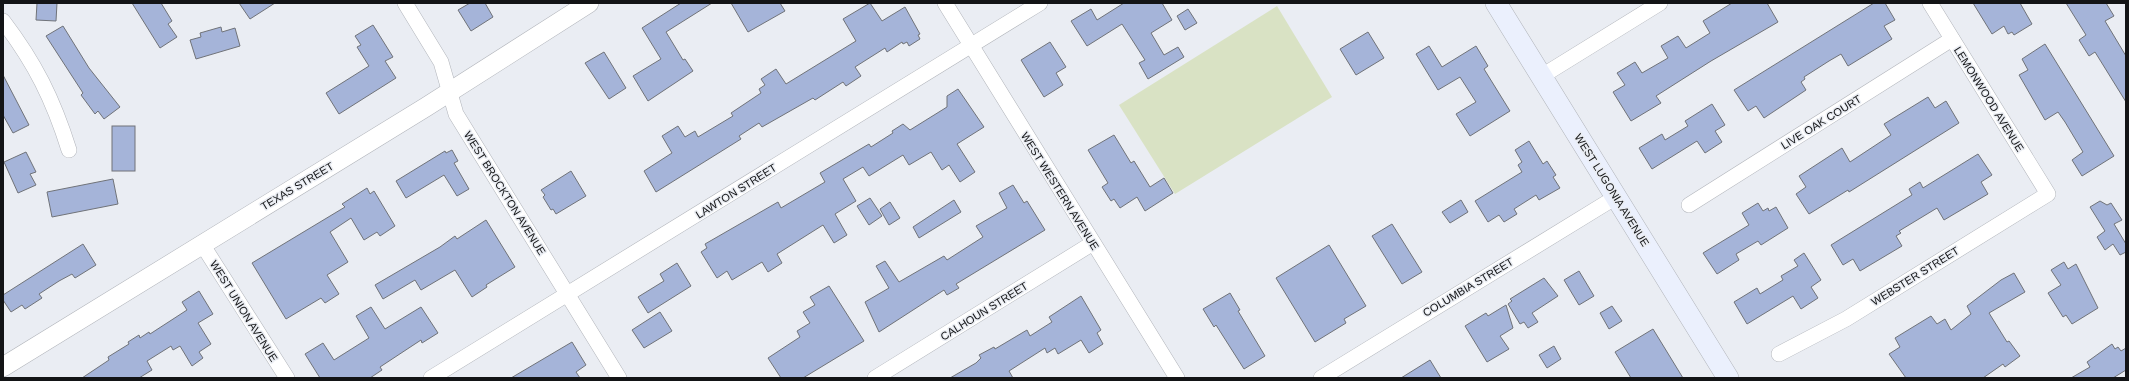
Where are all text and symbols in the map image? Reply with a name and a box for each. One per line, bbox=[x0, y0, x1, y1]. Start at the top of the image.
street label: LEMONWOOD AVENUE bbox=[1952, 44, 2026, 154]
street label: LIVE OAK COURT bbox=[1779, 92, 1863, 151]
street label: WEST BROCKTON AVENUE bbox=[462, 129, 548, 257]
street label: WEST WESTERN AVENUE bbox=[1019, 130, 1101, 252]
street label: WEST LUGONIA AVENUE bbox=[1572, 132, 1652, 248]
street label: TEXAS STREET bbox=[259, 159, 336, 212]
street label: LAWTON STREET bbox=[693, 161, 779, 221]
street label: WEBSTER STREET bbox=[1869, 244, 1961, 308]
street label: COLUMBIA STREET bbox=[1421, 255, 1516, 319]
street label: WEST UNION AVENUE bbox=[208, 258, 280, 364]
street label: CALHOUN STREET bbox=[938, 279, 1030, 343]

